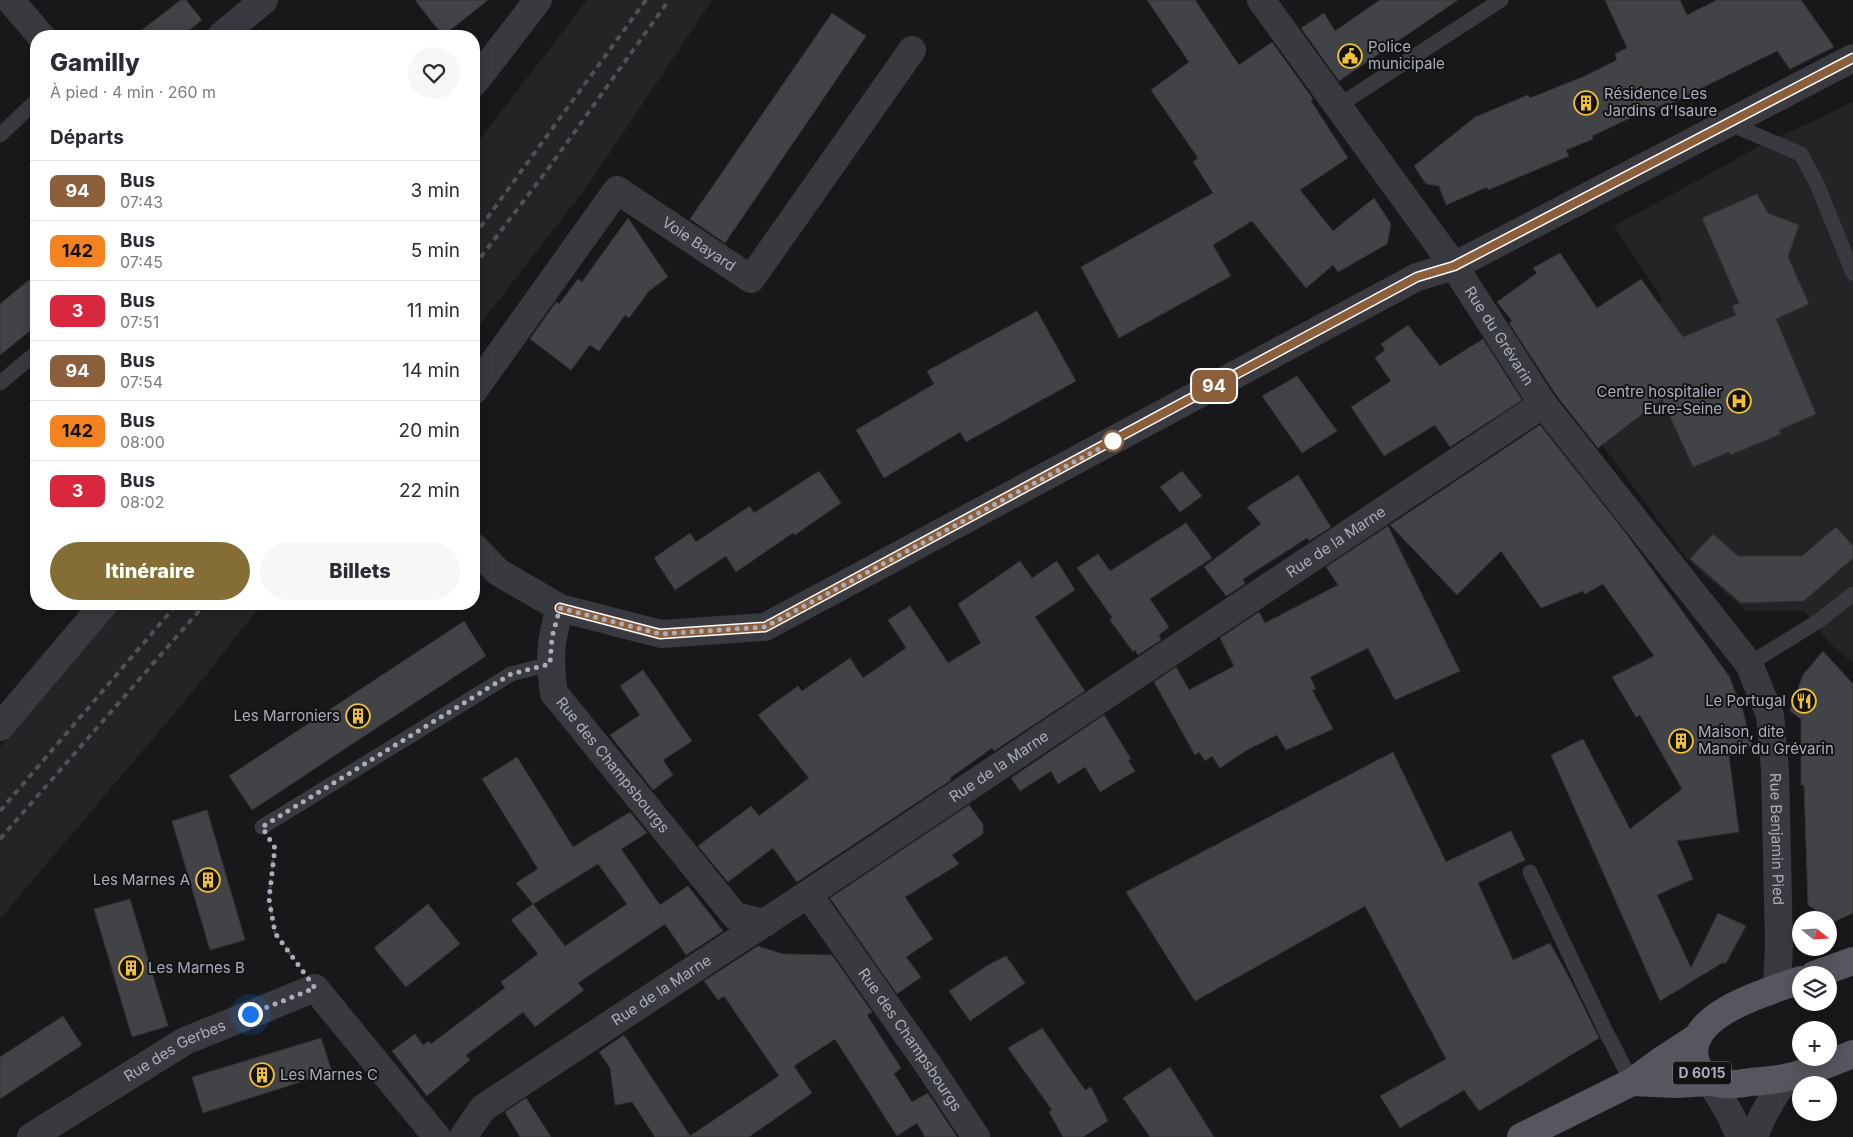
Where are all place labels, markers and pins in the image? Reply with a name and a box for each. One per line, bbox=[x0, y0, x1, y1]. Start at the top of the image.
place label: Police municipale bbox=[1368, 37, 1445, 73]
public building icon: Police municipale bbox=[1337, 43, 1363, 69]
place label: Résidence Les Jardins d'Isaure bbox=[1604, 84, 1717, 120]
building icon: Résidence Les Jardins d'Isaure bbox=[1573, 90, 1599, 116]
place label: Centre hospitalier Eure-Seine bbox=[1597, 382, 1722, 418]
hospital icon: Centre hospitalier Eure-Seine bbox=[1726, 388, 1752, 414]
unlabelled marker bbox=[1102, 430, 1124, 452]
restaurant icon: Le Portugal bbox=[1791, 688, 1817, 714]
place label: Le Portugal bbox=[1705, 691, 1786, 710]
building icon: Les Marroniers bbox=[345, 703, 371, 729]
place label: Les Marroniers bbox=[234, 706, 340, 725]
place label: Maison, dite Manoir du Grévarin bbox=[1698, 722, 1834, 758]
building icon: Maison, dite Manoir du Grévarin bbox=[1668, 728, 1694, 754]
building icon: Les Marnes A bbox=[195, 867, 221, 893]
place label: Les Marnes A bbox=[93, 870, 190, 889]
building icon: Les Marnes B bbox=[118, 955, 144, 981]
place label: Les Marnes B bbox=[148, 958, 245, 977]
building icon: Les Marnes C bbox=[249, 1062, 275, 1088]
place label: Les Marnes C bbox=[280, 1065, 378, 1084]

